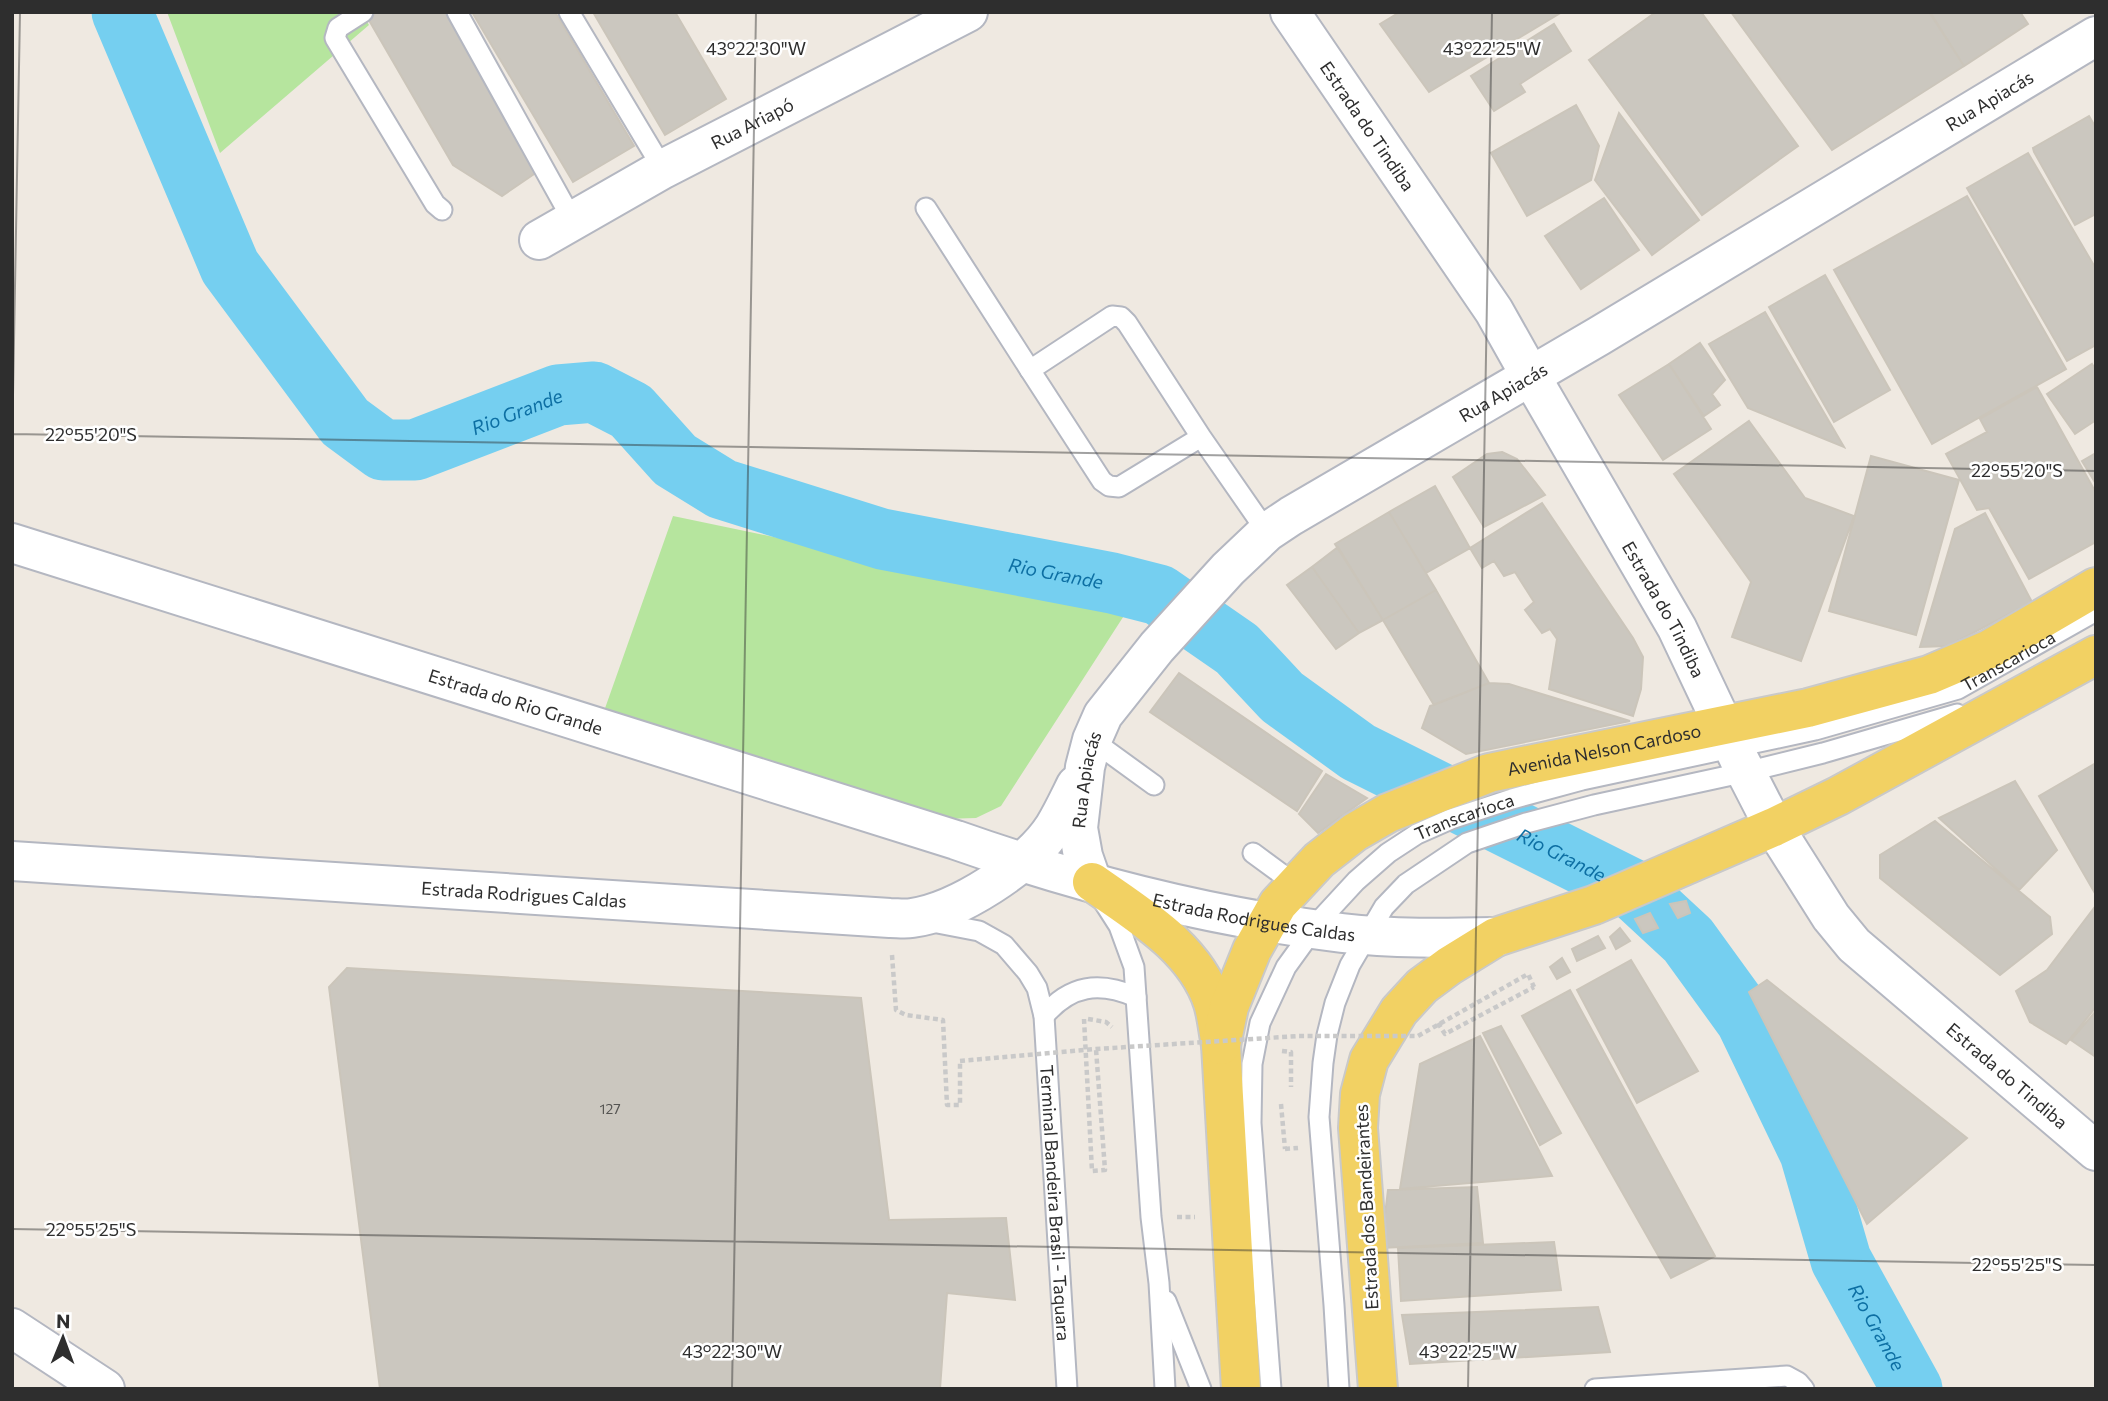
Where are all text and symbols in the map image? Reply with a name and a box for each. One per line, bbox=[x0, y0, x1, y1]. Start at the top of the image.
text: 43°22'30"W bbox=[706, 37, 806, 59]
text: 43°22'25"W bbox=[1443, 37, 1541, 59]
street label: Estrada do Tindiba bbox=[1316, 57, 1420, 195]
street label: Rua Apiacás bbox=[1941, 66, 2037, 135]
street label: Rua Ariapó bbox=[707, 93, 797, 154]
street label: Rua Apiacás bbox=[1455, 358, 1551, 426]
water label: Rio Grande bbox=[468, 383, 565, 439]
text: 22°55'20"S bbox=[45, 423, 137, 445]
text: 22°55'20"S bbox=[1971, 459, 2063, 481]
street label: Estrada do Tindiba bbox=[1618, 537, 1710, 681]
water label: Rio Grande bbox=[1007, 552, 1105, 593]
street label: Transcarioca bbox=[1957, 625, 2059, 696]
street label: Estrada do Rio Grande bbox=[426, 664, 605, 739]
street label: Avenida Nelson Cardoso bbox=[1505, 719, 1703, 780]
street label: Rua Apiacás bbox=[1067, 727, 1106, 829]
street label: Transcarioca bbox=[1411, 788, 1517, 845]
water label: Rio Grande bbox=[1514, 822, 1610, 886]
street label: Estrada Rodrigues Caldas bbox=[421, 877, 627, 912]
street label: Estrada Rodrigues Caldas bbox=[1150, 888, 1356, 945]
street label: Estrada do Tindiba bbox=[1942, 1018, 2072, 1133]
street label: Terminal Bandeira Brasil - Taquara bbox=[1036, 1064, 1075, 1342]
house number: 127 bbox=[599, 1100, 621, 1117]
street label: Estrada dos Bandeirantes bbox=[1350, 1104, 1382, 1310]
text: 22°55'25"S bbox=[46, 1218, 136, 1240]
text: 22°55'25"S bbox=[1972, 1253, 2062, 1275]
water label: Rio Grande bbox=[1845, 1279, 1911, 1374]
north arrow bbox=[28, 1303, 98, 1373]
text: N bbox=[56, 1309, 71, 1332]
text: 43°22'30"W bbox=[682, 1340, 782, 1362]
text: 43°22'25"W bbox=[1419, 1340, 1517, 1362]

